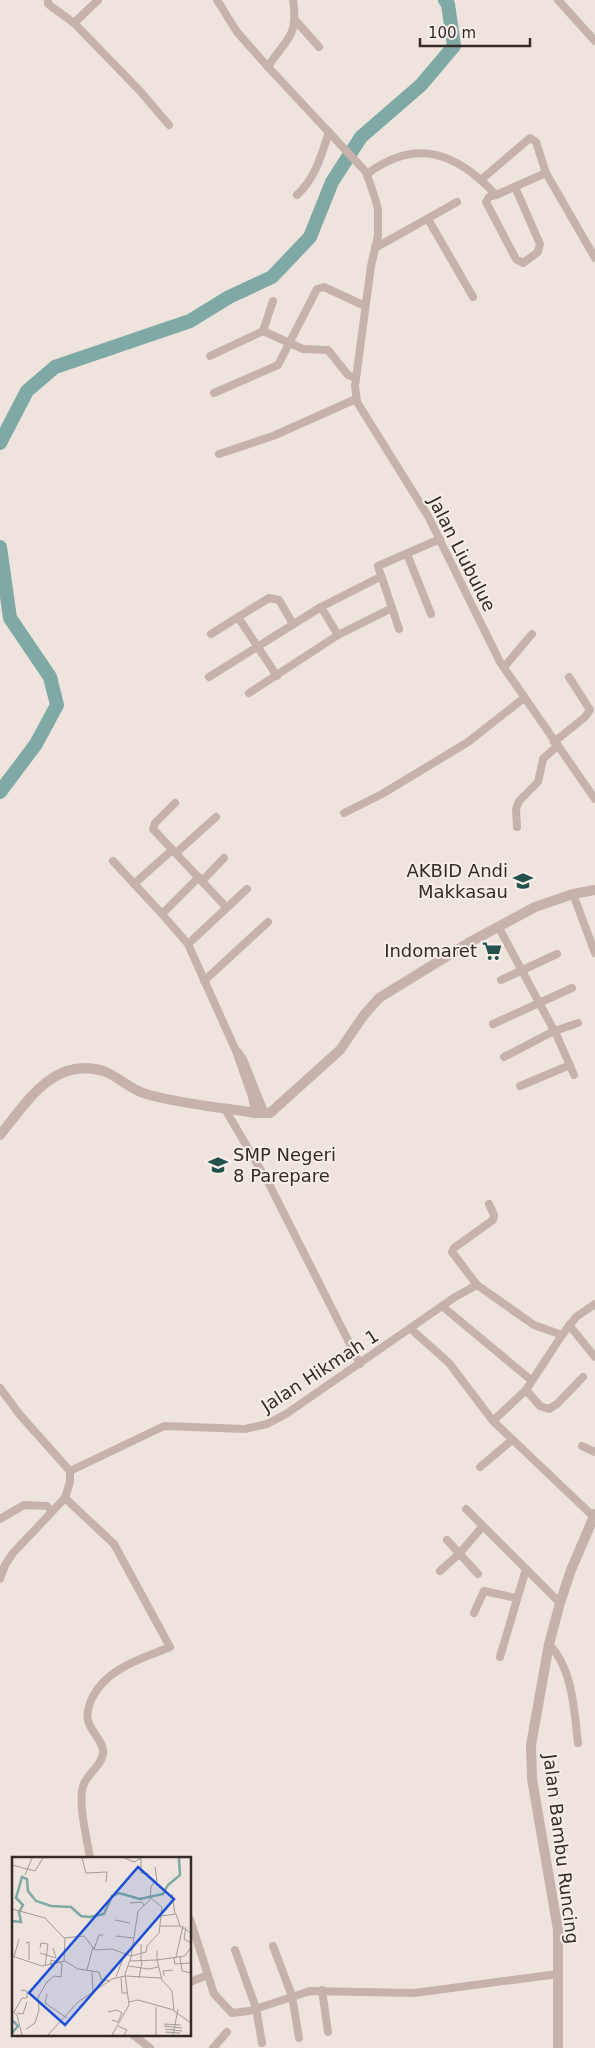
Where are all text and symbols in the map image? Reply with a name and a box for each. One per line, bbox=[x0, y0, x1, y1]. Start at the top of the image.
scale bar bbox=[420, 15, 530, 47]
text: 100 m bbox=[428, 24, 476, 42]
street label: Jalan Liubulue bbox=[424, 492, 500, 615]
place label: AKBID Andi Makkasau bbox=[406, 860, 508, 902]
school or university icon: AKBID Andi Makkasau bbox=[512, 870, 534, 892]
place label: Indomaret bbox=[384, 940, 477, 961]
supermarket icon: Indomaret bbox=[481, 940, 503, 962]
place label: SMP Negeri 8 Parepare bbox=[233, 1144, 336, 1186]
school or university icon: SMP Negeri 8 Parepare bbox=[207, 1154, 229, 1176]
street label: Jalan Hikmah 1 bbox=[256, 1325, 382, 1417]
street label: Jalan Bambu Runcing bbox=[539, 1752, 584, 1945]
inset map bbox=[12, 1857, 191, 2036]

